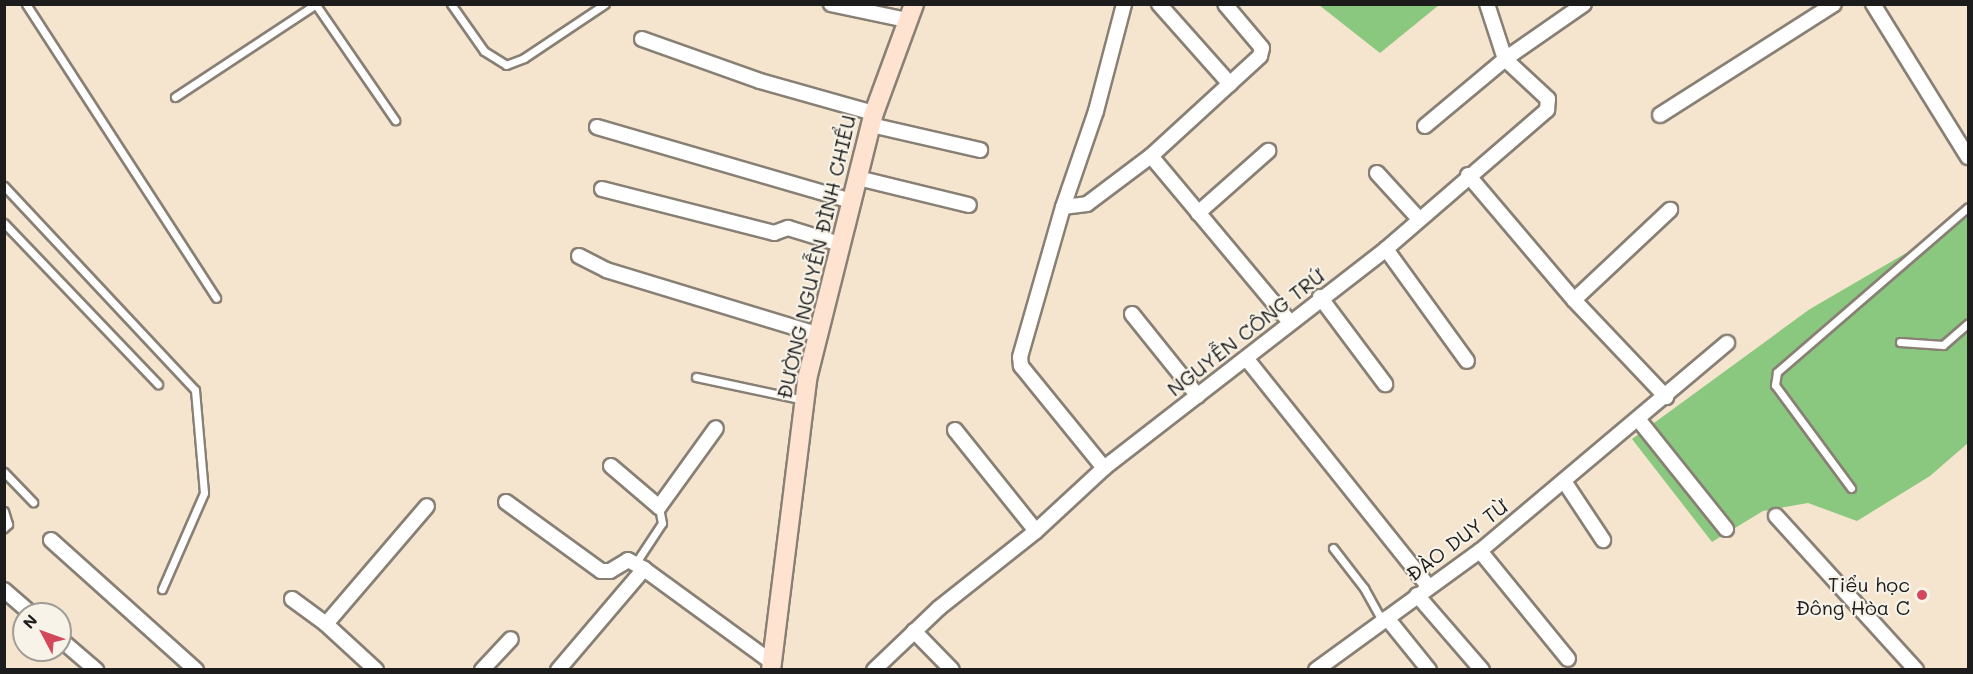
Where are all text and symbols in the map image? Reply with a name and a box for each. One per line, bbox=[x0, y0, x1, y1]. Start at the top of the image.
street label: ĐƯỜNG NGUYỄN ĐÌNH CHIỂU bbox=[772, 113, 860, 401]
street label: NGUYỄN CÔNG TRỨ bbox=[1162, 263, 1330, 401]
street label: ĐÀO DUY TỪ bbox=[1401, 494, 1513, 586]
place label: Tiểu học Đông Hòa C bbox=[1795, 572, 1910, 619]
marker: Tiểu học Đông Hòa C bbox=[1915, 588, 1929, 602]
north arrow bbox=[12, 602, 72, 662]
text: N bbox=[18, 610, 41, 633]

